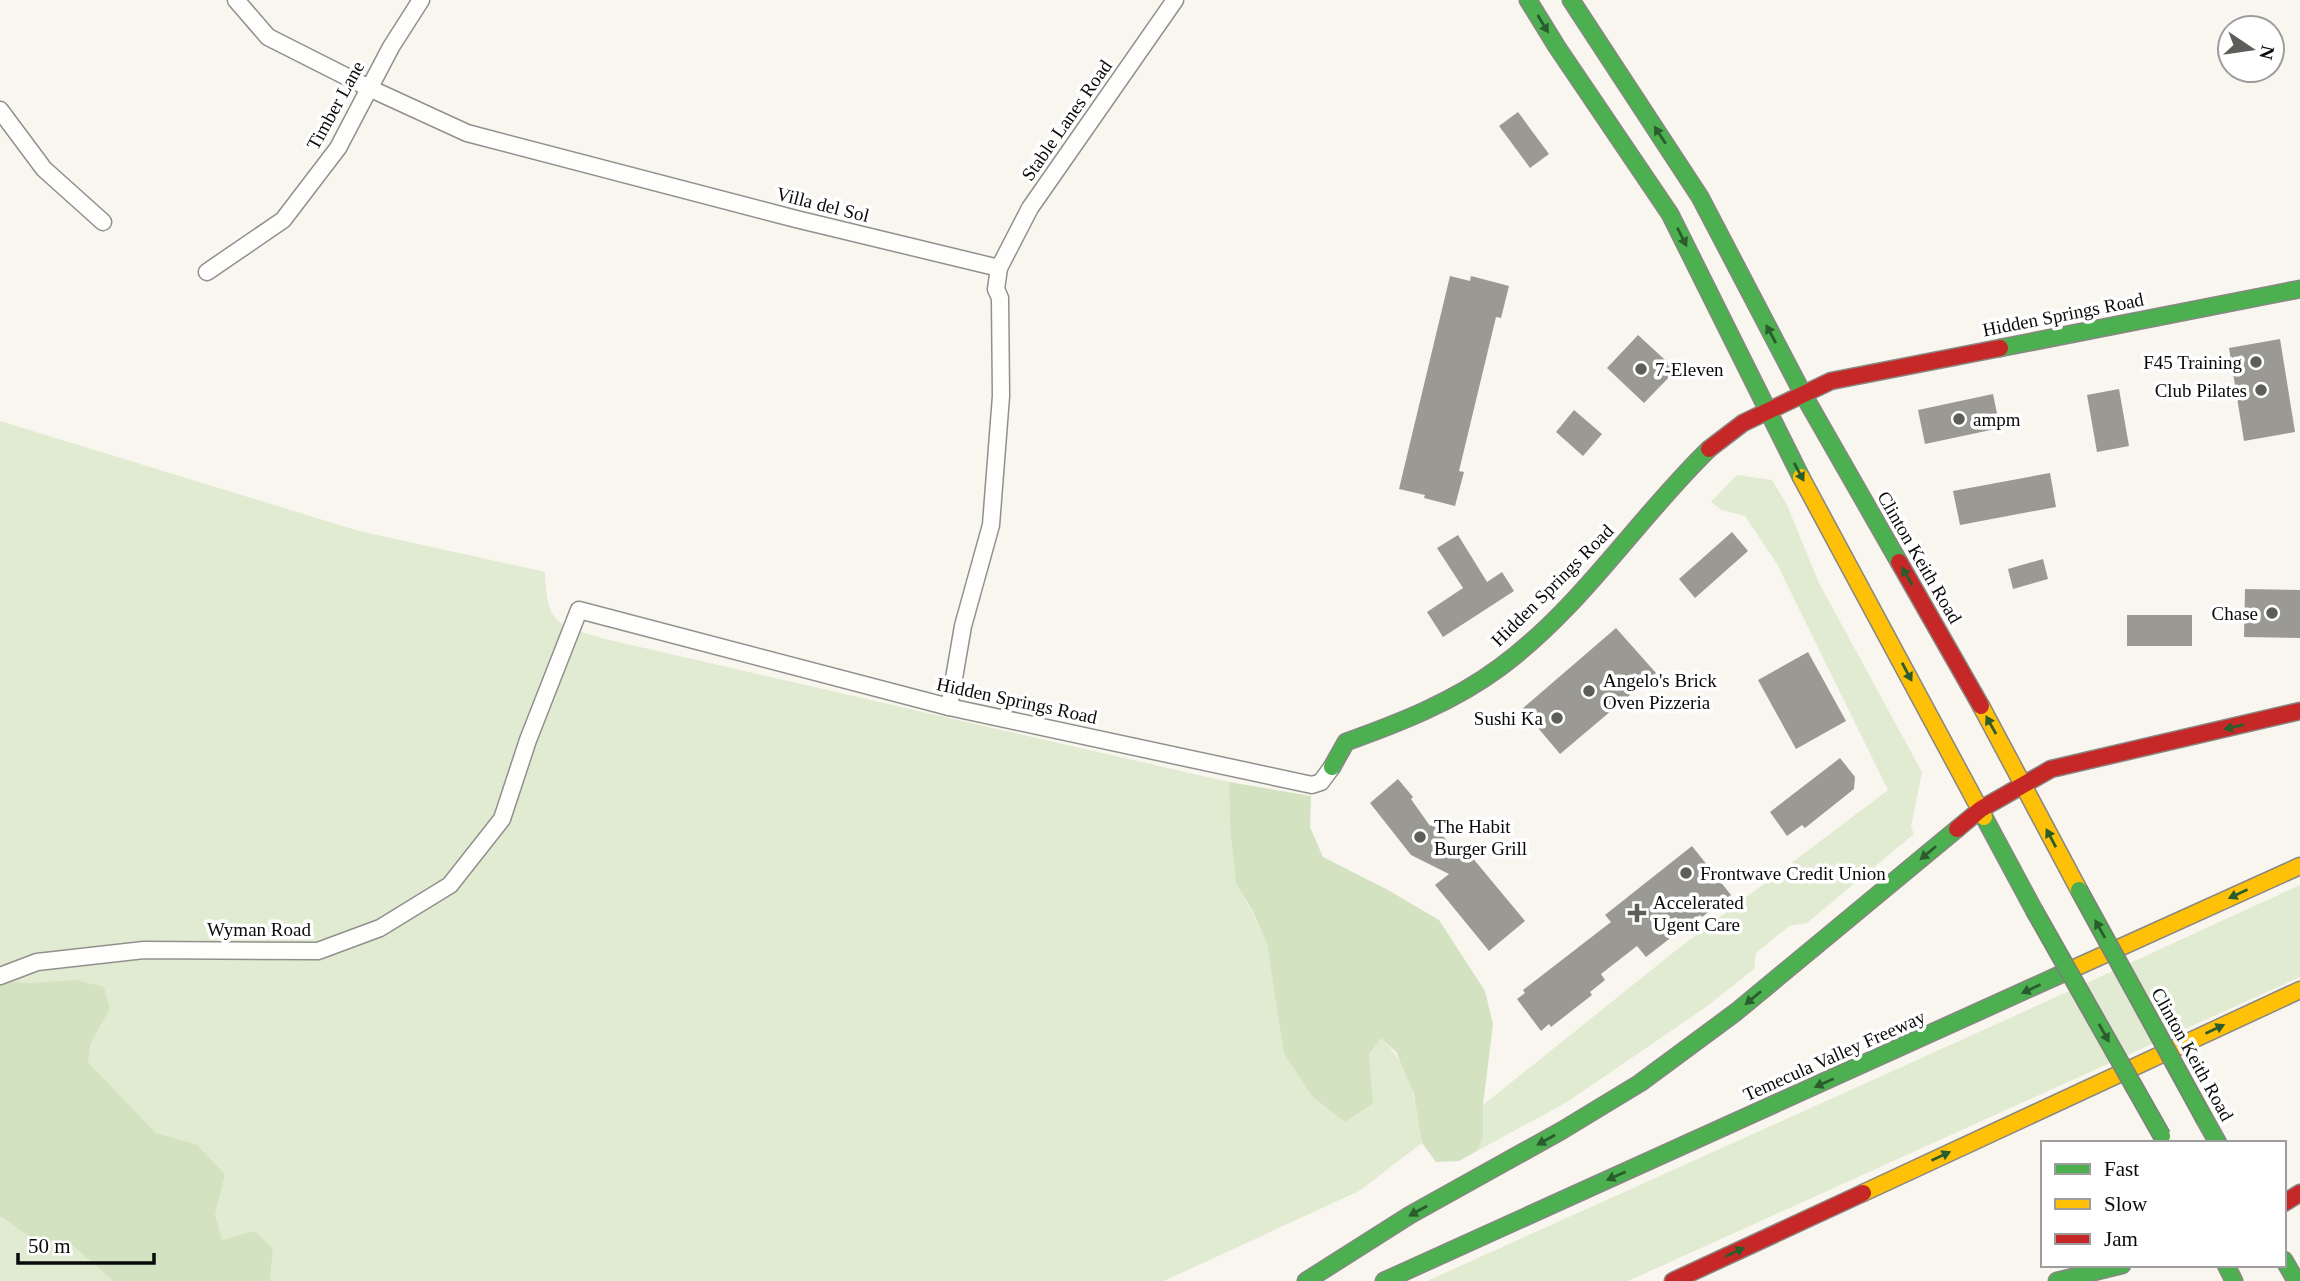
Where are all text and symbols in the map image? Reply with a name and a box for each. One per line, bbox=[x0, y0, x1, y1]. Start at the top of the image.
one-way arrow bbox=[1536, 14, 1549, 33]
north arrow bbox=[2216, 14, 2286, 84]
text: N bbox=[2255, 44, 2279, 62]
street label: Stable Lanes Road bbox=[1017, 56, 1116, 185]
street label: Timber Lane bbox=[303, 57, 368, 153]
one-way arrow bbox=[1654, 126, 1667, 145]
street label: Villa del Sol bbox=[774, 183, 871, 226]
one-way arrow bbox=[1676, 227, 1687, 247]
street label: Hidden Springs Road bbox=[1981, 288, 2146, 340]
one-way arrow bbox=[1765, 324, 1777, 343]
place label: F45 Training bbox=[2143, 352, 2242, 373]
marker: F45 Training bbox=[2248, 354, 2264, 370]
place label: 7-Eleven bbox=[1655, 359, 1724, 380]
marker: 7-Eleven bbox=[1633, 361, 1649, 377]
place label: Club Pilates bbox=[2155, 380, 2247, 401]
marker: Club Pilates bbox=[2253, 382, 2269, 398]
place label: ampm bbox=[1973, 409, 2021, 430]
marker: ampm bbox=[1951, 411, 1967, 427]
one-way arrow bbox=[1793, 462, 1804, 482]
street label: Clinton Keith Road bbox=[1873, 488, 1966, 627]
street label: Hidden Springs Road bbox=[1487, 520, 1618, 651]
one-way arrow bbox=[1901, 566, 1913, 585]
place label: Chase bbox=[2212, 603, 2258, 624]
marker: Chase bbox=[2264, 605, 2280, 621]
one-way arrow bbox=[1901, 662, 1913, 682]
place label: Angelo's Brick Oven Pizzeria bbox=[1603, 670, 1717, 713]
street label: Hidden Springs Road bbox=[935, 673, 1100, 728]
marker: Angelo's Brick Oven Pizzeria bbox=[1581, 683, 1597, 699]
place label: Sushi Ka bbox=[1474, 708, 1544, 729]
marker: Sushi Ka bbox=[1549, 710, 1565, 726]
one-way arrow bbox=[1985, 715, 1997, 735]
one-way arrow bbox=[2222, 721, 2244, 732]
place label: The Habit Burger Grill bbox=[1434, 816, 1527, 859]
one-way arrow bbox=[2045, 828, 2057, 848]
marker: The Habit Burger Grill bbox=[1412, 829, 1428, 845]
one-way arrow bbox=[1920, 845, 1937, 860]
place label: Frontwave Credit Union bbox=[1700, 863, 1886, 884]
marker: Frontwave Credit Union bbox=[1678, 865, 1694, 881]
one-way arrow bbox=[2228, 888, 2248, 900]
place label: Accelerated Ugent Care bbox=[1653, 892, 1744, 935]
marker: Accelerated Ugent Care bbox=[1627, 903, 1647, 923]
street label: Wyman Road bbox=[207, 919, 311, 940]
one-way arrow bbox=[2094, 919, 2106, 939]
one-way arrow bbox=[2021, 983, 2041, 995]
street label: Clinton Keith Road bbox=[2147, 984, 2238, 1125]
one-way arrow bbox=[1745, 990, 1762, 1005]
street label: Temecula Valley Freeway bbox=[1740, 1006, 1929, 1105]
one-way arrow bbox=[2098, 1024, 2110, 1043]
one-way arrow bbox=[2204, 1024, 2225, 1035]
one-way arrow bbox=[1814, 1077, 1834, 1089]
one-way arrow bbox=[1536, 1134, 1555, 1146]
legend bbox=[2041, 1141, 2286, 1267]
one-way arrow bbox=[1931, 1150, 1951, 1162]
text: Fast bbox=[2104, 1157, 2139, 1181]
one-way arrow bbox=[1606, 1171, 1627, 1182]
text: Slow bbox=[2104, 1192, 2148, 1216]
one-way arrow bbox=[1408, 1205, 1428, 1217]
scale bar bbox=[18, 1222, 154, 1266]
text: Jam bbox=[2104, 1227, 2138, 1251]
text: 50 m bbox=[28, 1234, 71, 1258]
one-way arrow bbox=[1725, 1246, 1745, 1258]

